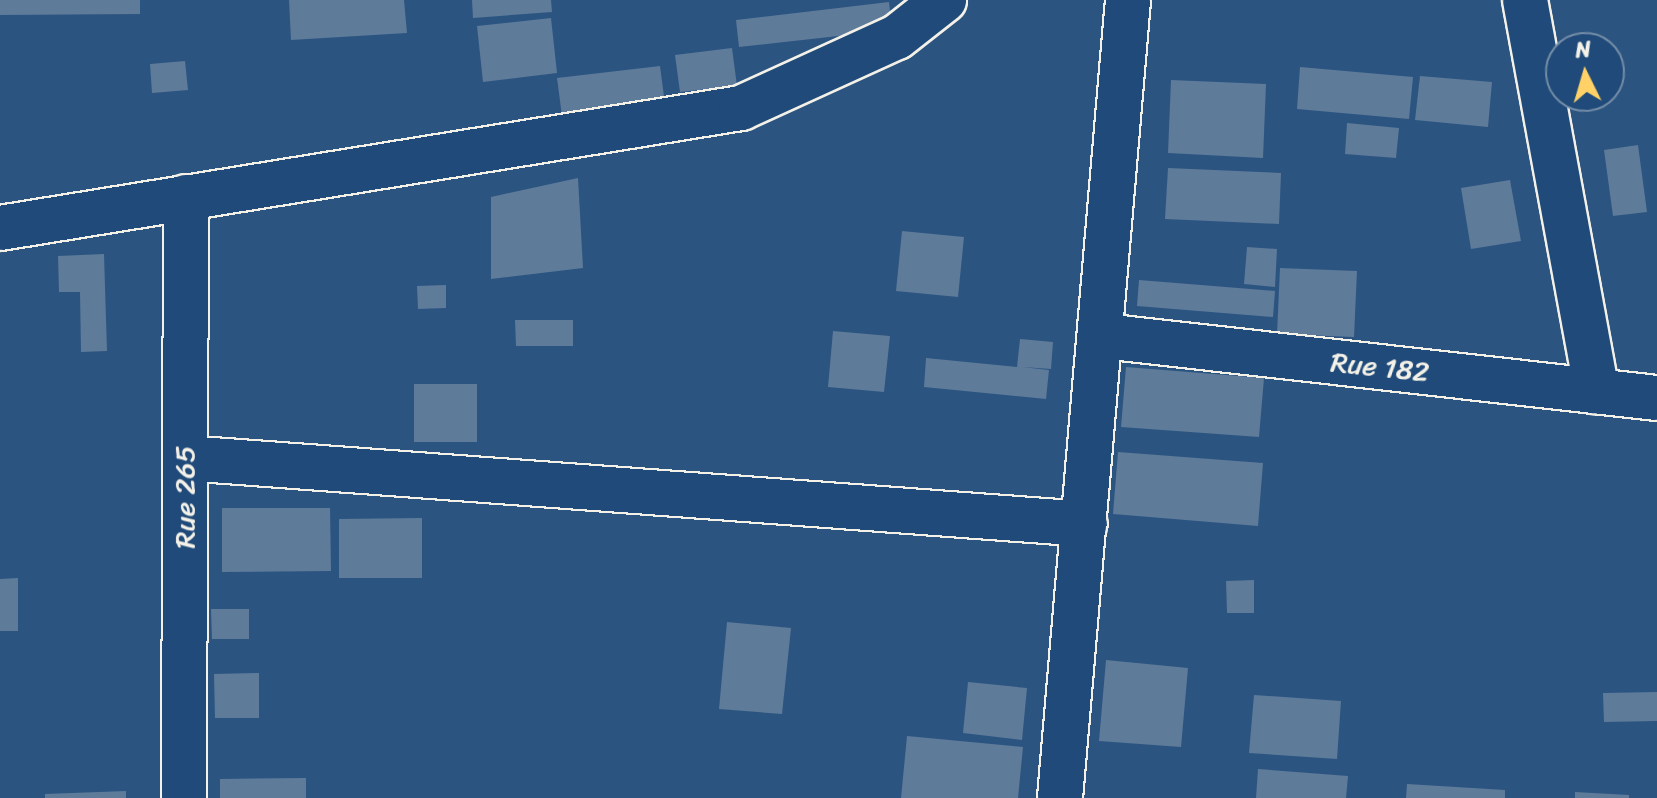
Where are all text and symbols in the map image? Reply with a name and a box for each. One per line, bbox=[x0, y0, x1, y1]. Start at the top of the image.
text: N bbox=[1574, 29, 1592, 70]
north arrow bbox=[1545, 32, 1625, 112]
street label: Rue 182 bbox=[1329, 345, 1431, 389]
street label: Rue 265 bbox=[168, 446, 202, 548]

